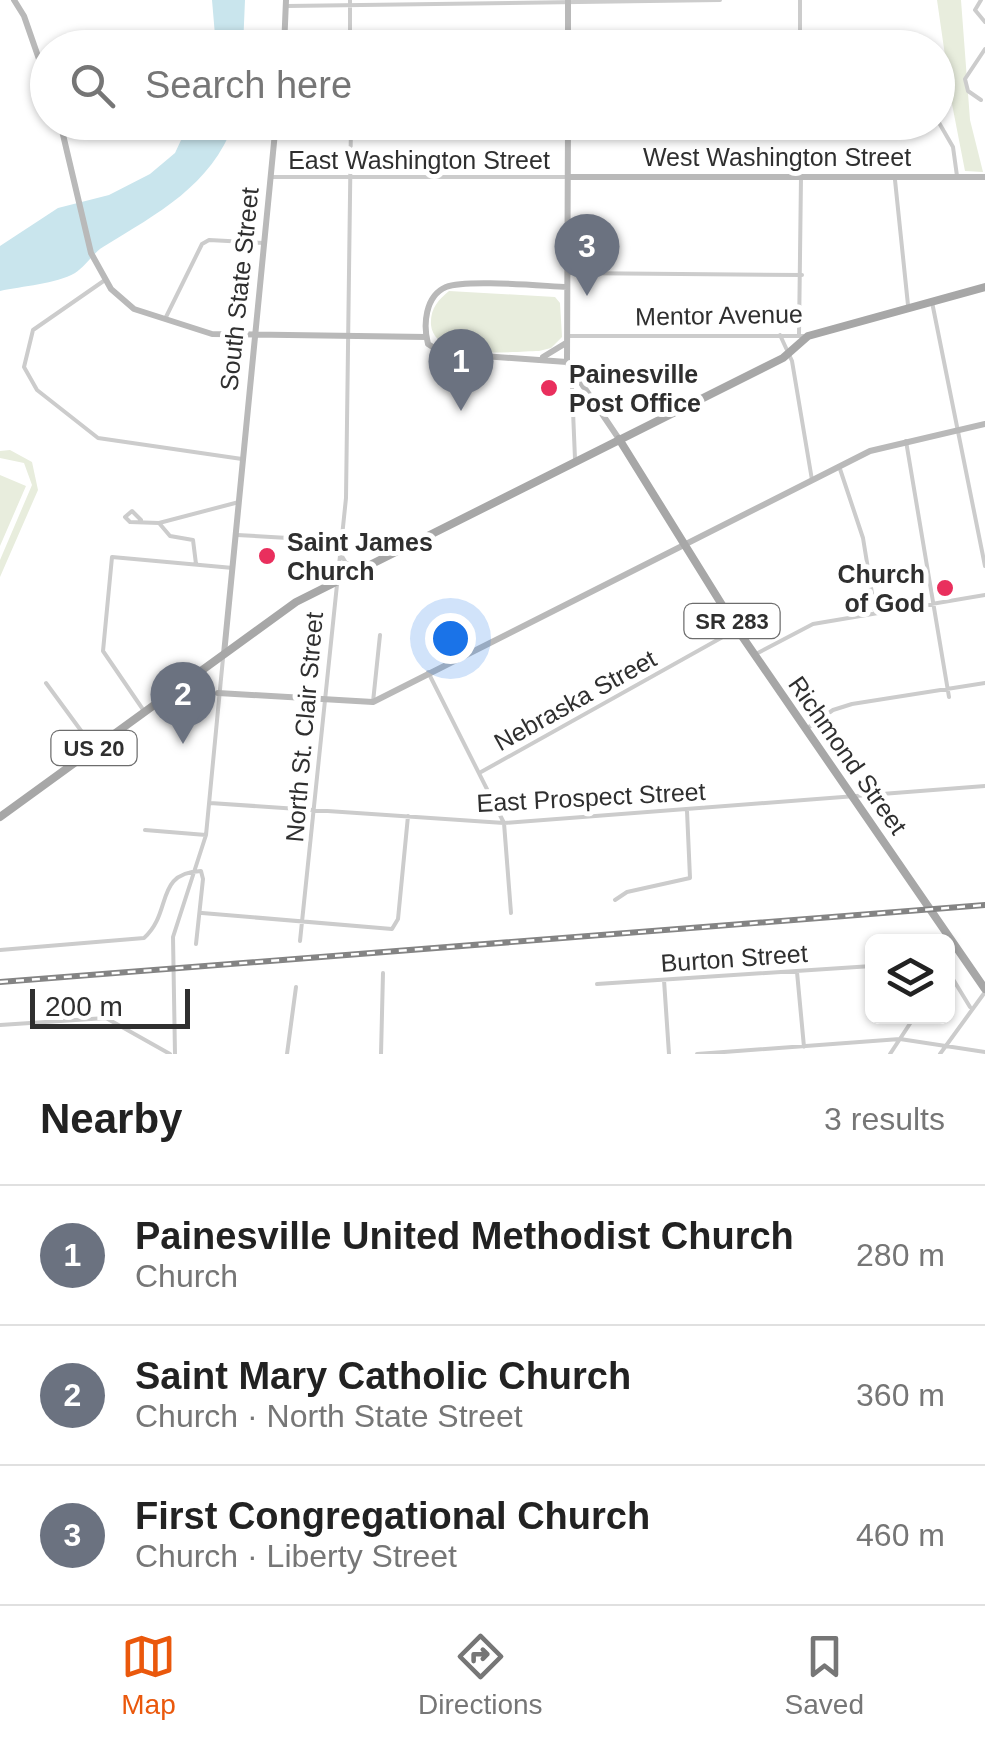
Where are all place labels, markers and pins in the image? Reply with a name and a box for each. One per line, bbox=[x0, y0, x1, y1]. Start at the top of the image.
pin: 3 bbox=[554, 214, 620, 296]
pin: 1 bbox=[428, 328, 494, 411]
place label: Painesville Post Office bbox=[569, 360, 701, 417]
marker: Painesville Post Office bbox=[538, 377, 560, 399]
place label: Saint James Church bbox=[287, 528, 433, 585]
marker: Saint James Church bbox=[256, 545, 278, 567]
place label: Church of God bbox=[838, 560, 925, 617]
marker: Church of God bbox=[934, 577, 956, 599]
pin: 2 bbox=[150, 662, 216, 744]

